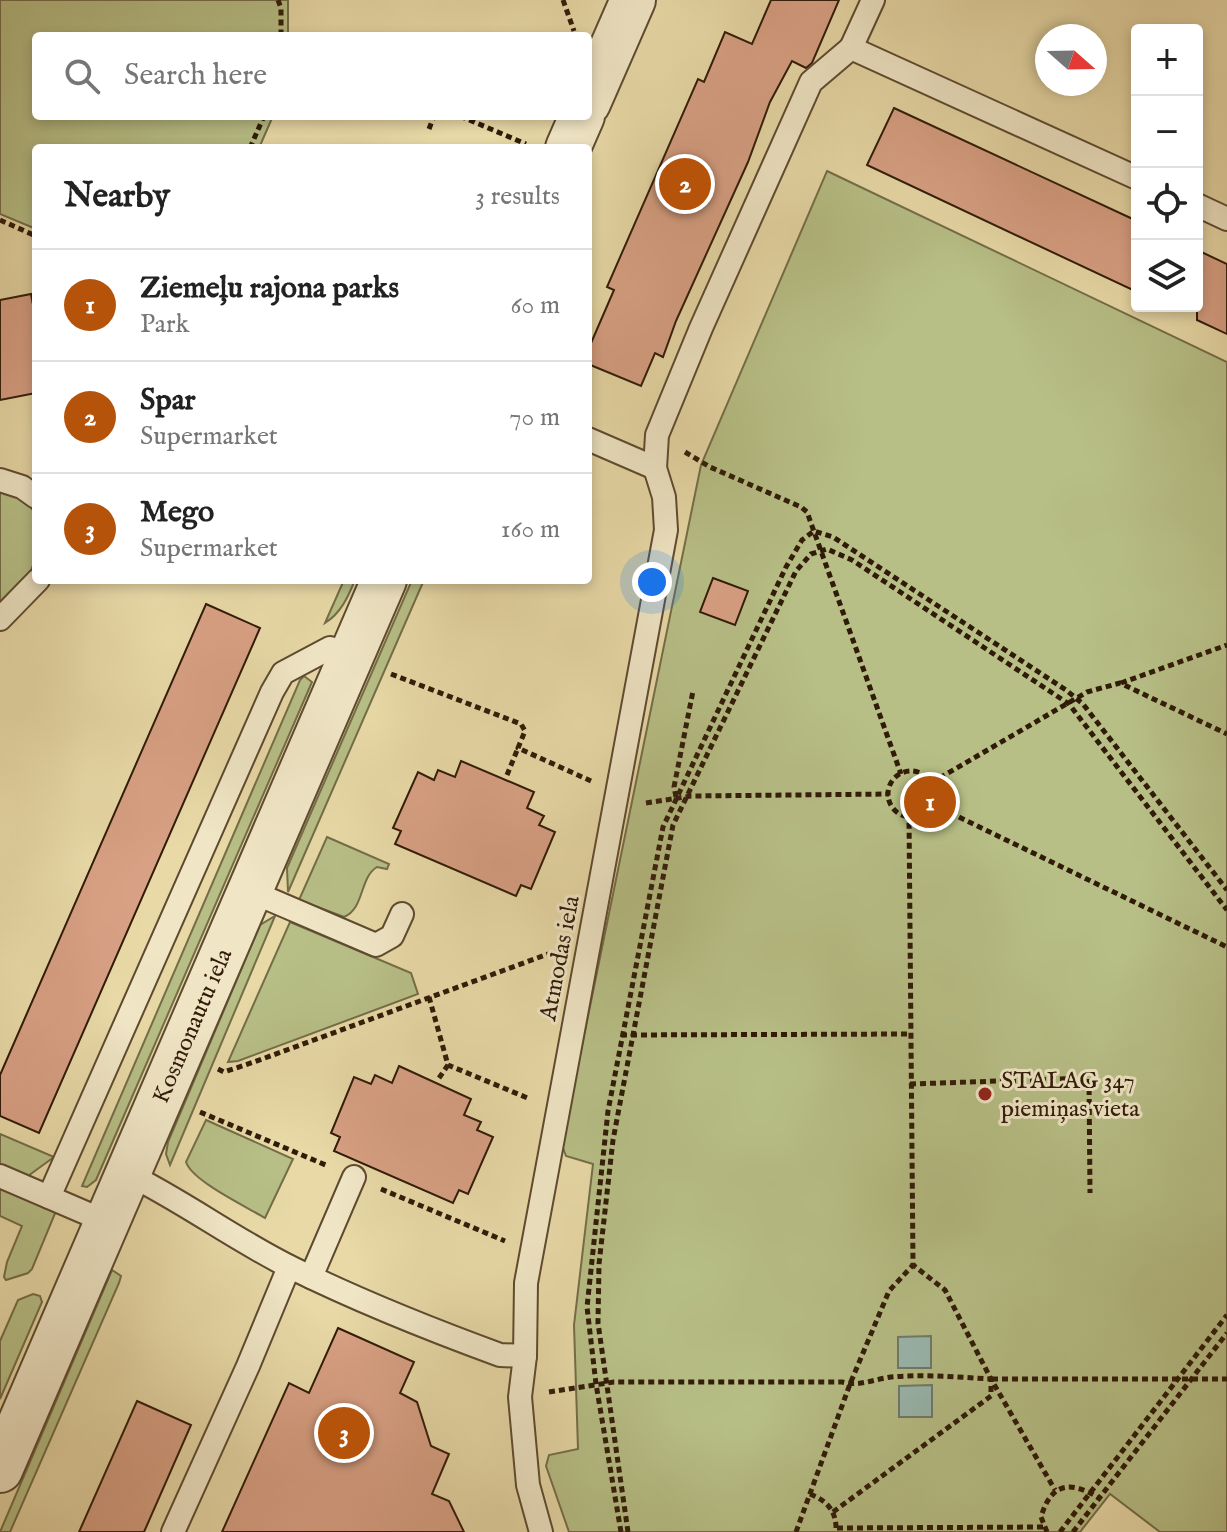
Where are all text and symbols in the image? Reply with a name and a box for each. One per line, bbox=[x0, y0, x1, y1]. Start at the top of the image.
north arrow bbox=[1035, 24, 1107, 96]
map controls bbox=[1131, 24, 1203, 312]
button: + bbox=[1131, 24, 1203, 96]
search box bbox=[32, 32, 592, 120]
icon: search bbox=[60, 54, 104, 98]
text: Search here bbox=[124, 57, 267, 95]
button: − bbox=[1131, 96, 1203, 168]
pin: 2 bbox=[659, 154, 711, 214]
button: locate bbox=[1131, 168, 1203, 240]
text: Nearby bbox=[64, 175, 170, 218]
text: 3 results bbox=[475, 180, 560, 213]
button: layers bbox=[1131, 240, 1203, 312]
text: Ziemeļu rajona parks bbox=[140, 270, 399, 308]
text: 1 bbox=[85, 289, 95, 322]
text: 60 m bbox=[511, 289, 560, 322]
text: Park bbox=[140, 308, 189, 341]
text: Spar bbox=[140, 382, 196, 420]
text: 2 bbox=[84, 401, 96, 434]
text: 70 m bbox=[509, 401, 560, 434]
text: Supermarket bbox=[140, 420, 278, 453]
text: Mego bbox=[140, 494, 214, 532]
text: 3 bbox=[85, 513, 95, 546]
text: 160 m bbox=[501, 513, 560, 546]
text: Supermarket bbox=[140, 532, 278, 565]
your location bbox=[632, 562, 672, 602]
pin: 1 bbox=[904, 772, 956, 832]
street label: Atmodas iela bbox=[533, 892, 588, 1025]
street label: Kosmonautu iela bbox=[146, 943, 240, 1108]
place label: STALAG 347 piemiņas vieta bbox=[1001, 1066, 1140, 1125]
marker: STALAG 347 piemiņas vieta bbox=[976, 1085, 994, 1103]
pin: 3 bbox=[318, 1403, 370, 1463]

